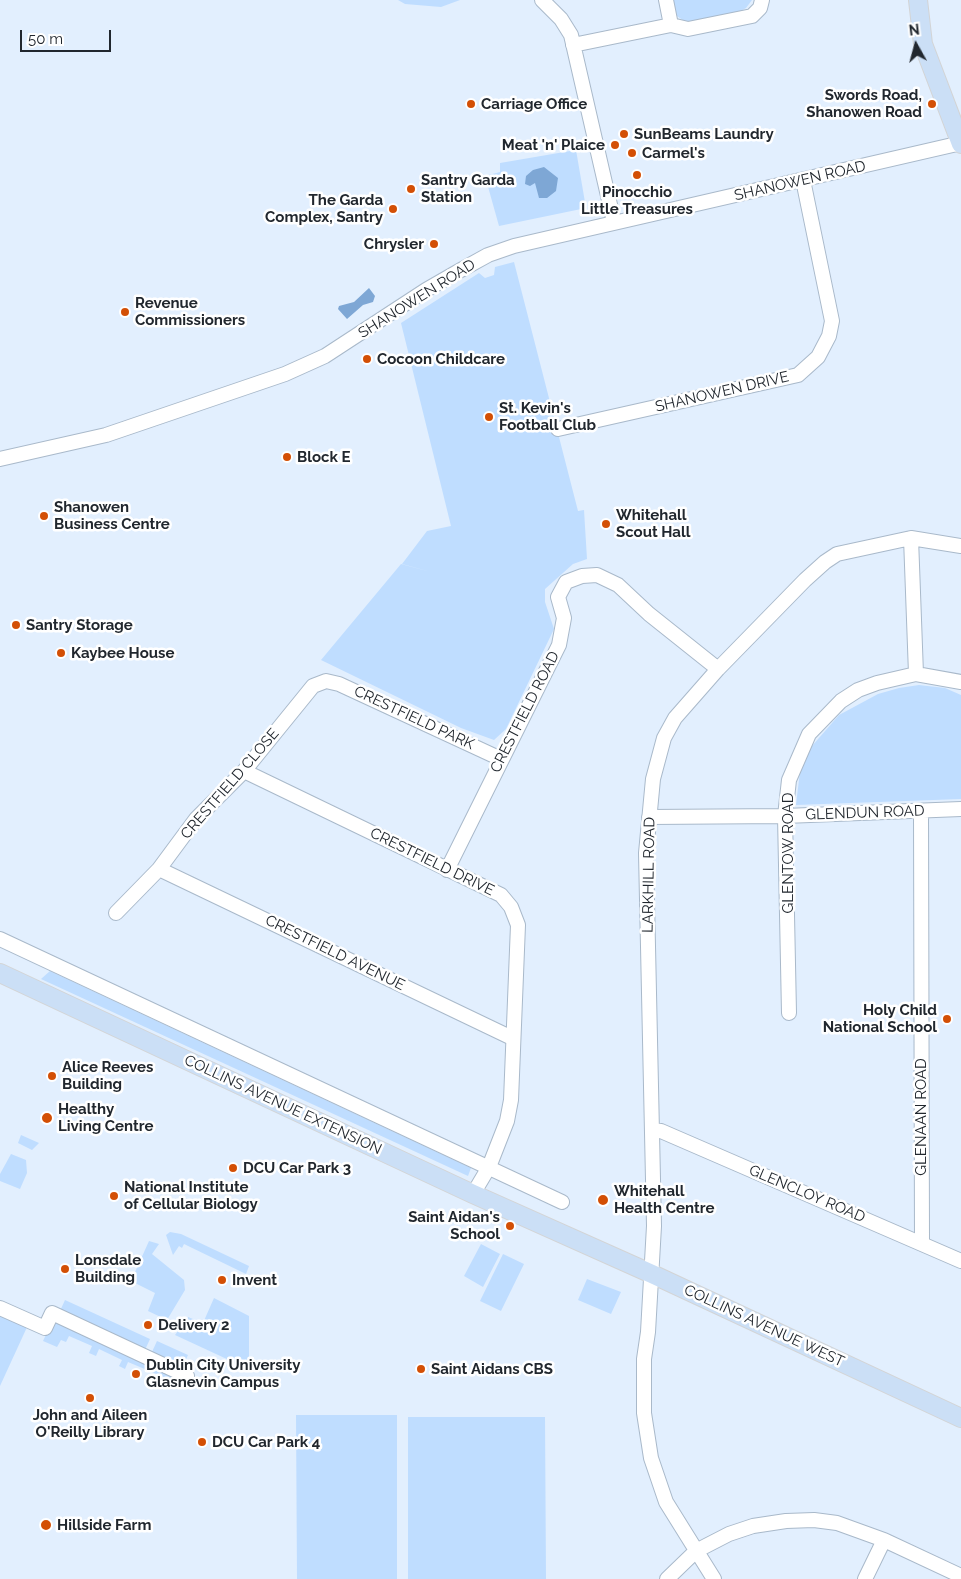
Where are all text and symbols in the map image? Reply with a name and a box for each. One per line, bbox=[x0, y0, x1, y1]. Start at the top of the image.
scale bar bbox=[22, 20, 114, 52]
north arrow bbox=[891, 20, 941, 70]
text: N bbox=[908, 22, 920, 39]
text: 50 m bbox=[28, 30, 63, 48]
place label: Swords Road, Shanowen Road bbox=[806, 86, 922, 121]
place label: Carriage Office bbox=[481, 95, 587, 113]
marker: Carriage Office bbox=[465, 98, 477, 110]
marker: Swords Road, Shanowen Road bbox=[926, 98, 938, 110]
place label: SunBeams Laundry bbox=[634, 125, 774, 143]
marker: SunBeams Laundry bbox=[618, 128, 630, 140]
place label: Meat 'n' Plaice bbox=[502, 136, 605, 154]
marker: Meat 'n' Plaice bbox=[609, 139, 621, 151]
place label: Carmel's bbox=[642, 144, 705, 162]
marker: Carmel's bbox=[626, 147, 638, 159]
street label: SHANOWEN ROAD bbox=[732, 157, 868, 205]
marker: Pinocchio Little Treasures bbox=[631, 169, 643, 181]
place label: Santry Garda Station bbox=[421, 171, 515, 206]
marker: Santry Garda Station bbox=[405, 183, 417, 195]
place label: Pinocchio Little Treasures bbox=[581, 183, 693, 218]
place label: The Garda Complex, Santry bbox=[265, 191, 383, 226]
marker: The Garda Complex, Santry bbox=[387, 203, 399, 215]
place label: Chrysler bbox=[364, 235, 424, 253]
marker: Chrysler bbox=[428, 238, 440, 250]
street label: SHANOWEN ROAD bbox=[355, 256, 479, 342]
place label: Revenue Commissioners bbox=[135, 294, 245, 329]
marker: Revenue Commissioners bbox=[119, 306, 131, 318]
place label: Cocoon Childcare bbox=[377, 350, 505, 368]
marker: Cocoon Childcare bbox=[361, 353, 373, 365]
street label: SHANOWEN DRIVE bbox=[653, 368, 791, 416]
place label: St. Kevin's Football Club bbox=[499, 399, 596, 434]
marker: St. Kevin's Football Club bbox=[483, 411, 495, 423]
place label: Block E bbox=[297, 448, 350, 466]
marker: Block E bbox=[281, 451, 293, 463]
place label: Shanowen Business Centre bbox=[54, 498, 170, 533]
place label: Whitehall Scout Hall bbox=[616, 506, 690, 541]
marker: Shanowen Business Centre bbox=[38, 510, 50, 522]
marker: Whitehall Scout Hall bbox=[600, 518, 612, 530]
place label: Santry Storage bbox=[26, 616, 133, 634]
marker: Santry Storage bbox=[10, 619, 22, 631]
place label: Kaybee House bbox=[71, 644, 174, 662]
marker: Kaybee House bbox=[55, 647, 67, 659]
street label: CRESTFIELD ROAD bbox=[487, 648, 563, 776]
street label: CRESTFIELD PARK bbox=[351, 682, 477, 754]
street label: CRESTFIELD CLOSE bbox=[177, 725, 283, 843]
street label: GLENTOW ROAD bbox=[779, 793, 797, 913]
street label: GLENDUN ROAD bbox=[805, 802, 925, 824]
street label: LARKHILL ROAD bbox=[639, 817, 659, 933]
street label: CRESTFIELD DRIVE bbox=[367, 824, 497, 900]
street label: CRESTFIELD AVENUE bbox=[262, 911, 408, 995]
place label: Holy Child National School bbox=[823, 1001, 937, 1036]
marker: Holy Child National School bbox=[941, 1013, 953, 1025]
street label: COLLINS AVENUE EXTENSION bbox=[181, 1051, 385, 1159]
place label: Alice Reeves Building bbox=[62, 1058, 153, 1093]
street label: GLENAAN ROAD bbox=[912, 1058, 930, 1176]
marker: Alice Reeves Building bbox=[46, 1070, 58, 1082]
place label: Healthy Living Centre bbox=[58, 1100, 154, 1135]
marker: Healthy Living Centre bbox=[40, 1111, 54, 1125]
place label: DCU Car Park 3 bbox=[243, 1159, 351, 1177]
street label: GLENCLOY ROAD bbox=[746, 1161, 868, 1227]
marker: DCU Car Park 3 bbox=[227, 1162, 239, 1174]
place label: National Institute of Cellular Biology bbox=[124, 1178, 258, 1213]
place label: Whitehall Health Centre bbox=[614, 1182, 714, 1217]
marker: National Institute of Cellular Biology bbox=[108, 1190, 120, 1202]
marker: Whitehall Health Centre bbox=[596, 1193, 610, 1207]
place label: Saint Aidan's School bbox=[408, 1208, 500, 1243]
marker: Saint Aidan's School bbox=[504, 1220, 516, 1232]
place label: Lonsdale Building bbox=[75, 1251, 141, 1286]
marker: Lonsdale Building bbox=[59, 1263, 71, 1275]
place label: Invent bbox=[232, 1271, 277, 1289]
marker: Invent bbox=[216, 1274, 228, 1286]
street label: COLLINS AVENUE WEST bbox=[681, 1281, 847, 1371]
place label: Delivery 2 bbox=[158, 1316, 229, 1334]
marker: Delivery 2 bbox=[142, 1319, 154, 1331]
place label: Dublin City University Glasnevin Campus bbox=[146, 1356, 300, 1391]
place label: Saint Aidans CBS bbox=[431, 1360, 553, 1378]
marker: Saint Aidans CBS bbox=[415, 1363, 427, 1375]
marker: Dublin City University Glasnevin Campus bbox=[130, 1368, 142, 1380]
marker: John and Aileen O'Reilly Library bbox=[84, 1392, 96, 1404]
place label: John and Aileen O'Reilly Library bbox=[33, 1406, 147, 1441]
place label: DCU Car Park 4 bbox=[212, 1433, 320, 1451]
marker: DCU Car Park 4 bbox=[196, 1436, 208, 1448]
place label: Hillside Farm bbox=[57, 1516, 151, 1534]
marker: Hillside Farm bbox=[39, 1518, 53, 1532]

